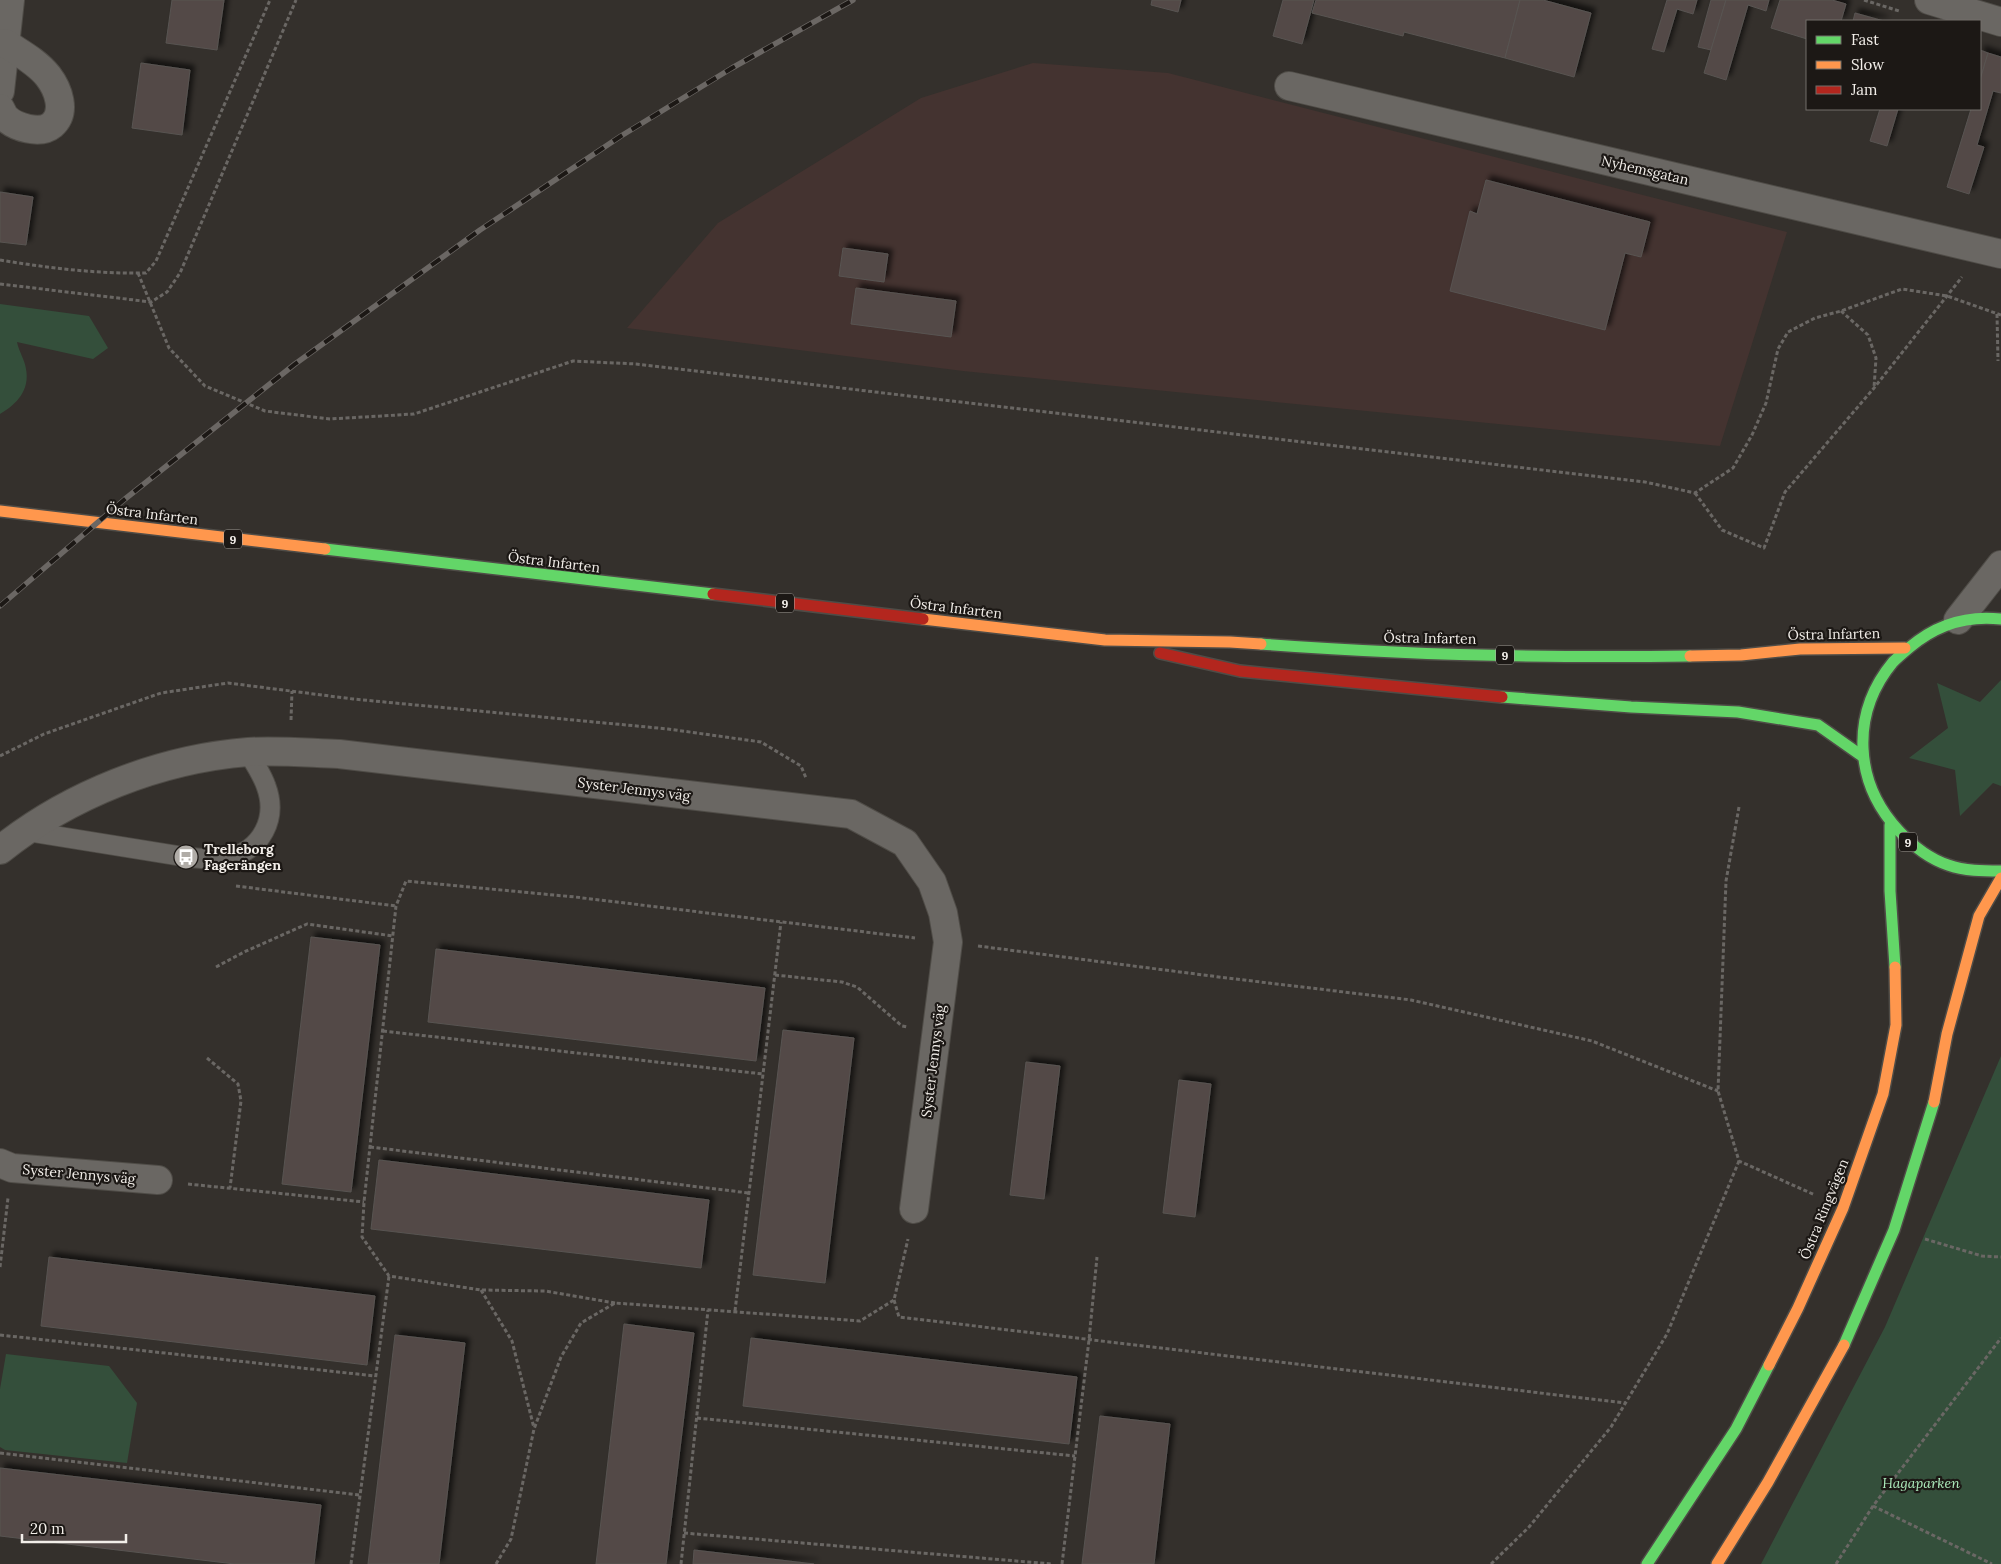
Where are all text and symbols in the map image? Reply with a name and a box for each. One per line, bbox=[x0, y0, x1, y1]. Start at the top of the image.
legend bbox=[1806, 20, 1981, 110]
text: Fast bbox=[1851, 30, 1879, 49]
text: Slow bbox=[1851, 55, 1884, 74]
text: Jam bbox=[1850, 80, 1878, 99]
street label: Nyhemsgatan bbox=[1600, 151, 1691, 189]
street label: Östra Infarten bbox=[105, 499, 200, 529]
road number: 9 bbox=[224, 530, 242, 548]
street label: Östra Infarten bbox=[507, 547, 602, 577]
street label: Östra Infarten bbox=[909, 593, 1004, 623]
road number: 9 bbox=[776, 594, 794, 612]
street label: Östra Infarten bbox=[1788, 624, 1881, 644]
street label: Östra Infarten bbox=[1384, 628, 1477, 648]
road number: 9 bbox=[1496, 646, 1514, 664]
street label: Syster Jennys väg bbox=[577, 773, 692, 805]
road number: 9 bbox=[1899, 832, 1917, 852]
place label: Trelleborg Fagerängen bbox=[204, 840, 281, 874]
bus stop icon: Trelleborg Fagerängen bbox=[173, 844, 199, 870]
street label: Syster Jennys väg bbox=[917, 1003, 949, 1118]
street label: Östra Ringvägen bbox=[1796, 1156, 1853, 1262]
street label: Syster Jennys väg bbox=[22, 1160, 137, 1188]
park label: Hagaparken bbox=[1882, 1474, 1960, 1492]
scale bar bbox=[22, 1512, 126, 1544]
text: 20 m bbox=[30, 1519, 65, 1538]

